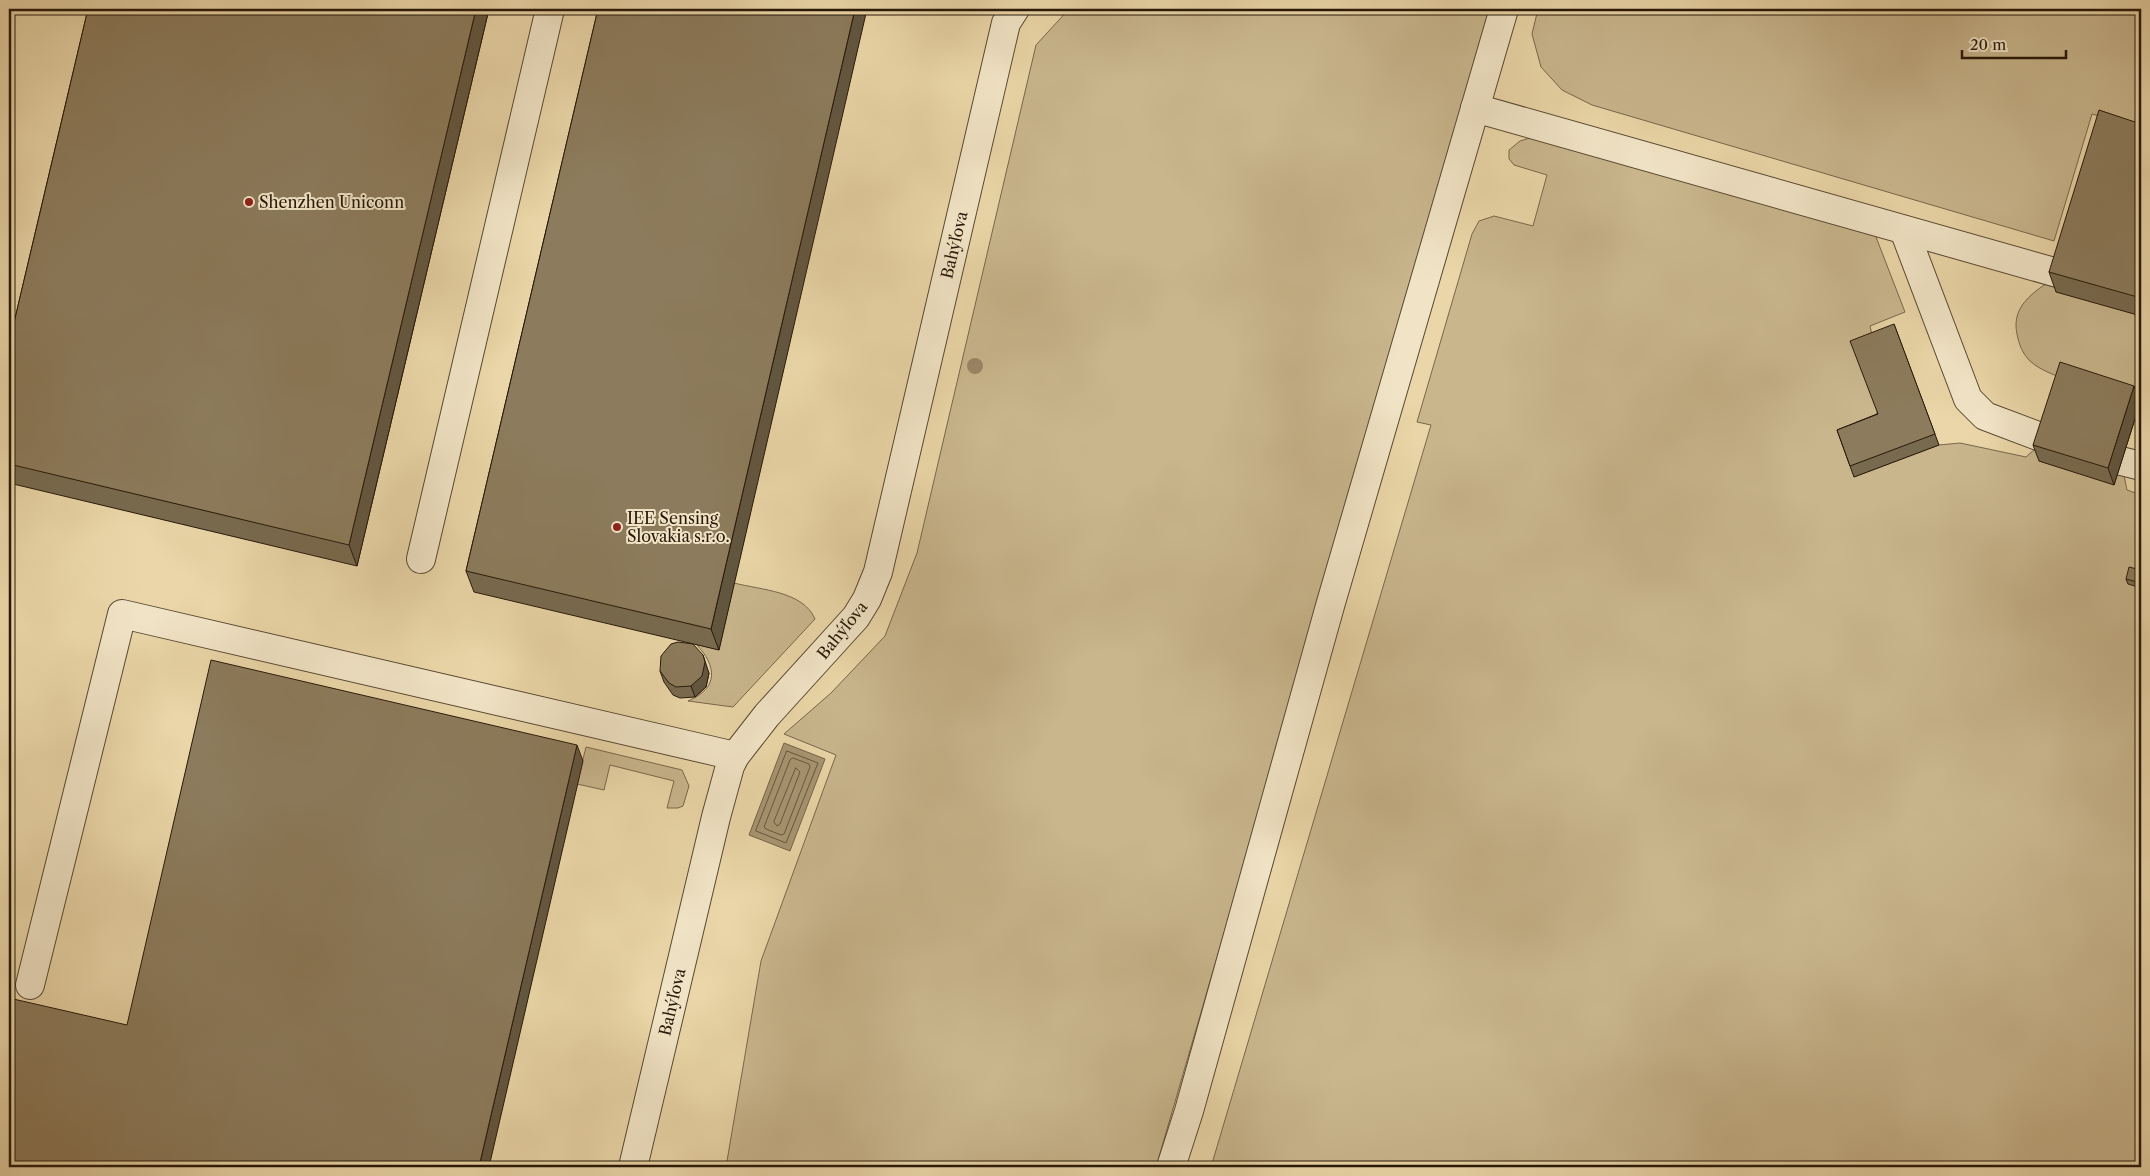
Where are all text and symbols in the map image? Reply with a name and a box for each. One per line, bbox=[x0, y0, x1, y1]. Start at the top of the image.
scale bar bbox=[1962, 28, 2066, 60]
text: 20 m bbox=[1970, 35, 2006, 54]
place label: Shenzhen Uniconn bbox=[259, 192, 404, 212]
marker: Shenzhen Uniconn bbox=[243, 196, 255, 208]
street label: Bahýľova bbox=[937, 209, 972, 281]
place label: IEE Sensing Slovakia s.r.o. bbox=[627, 508, 730, 546]
marker: IEE Sensing Slovakia s.r.o. bbox=[611, 521, 623, 533]
street label: Bahýľova bbox=[813, 597, 872, 663]
street label: Bahýľova bbox=[655, 966, 690, 1038]

